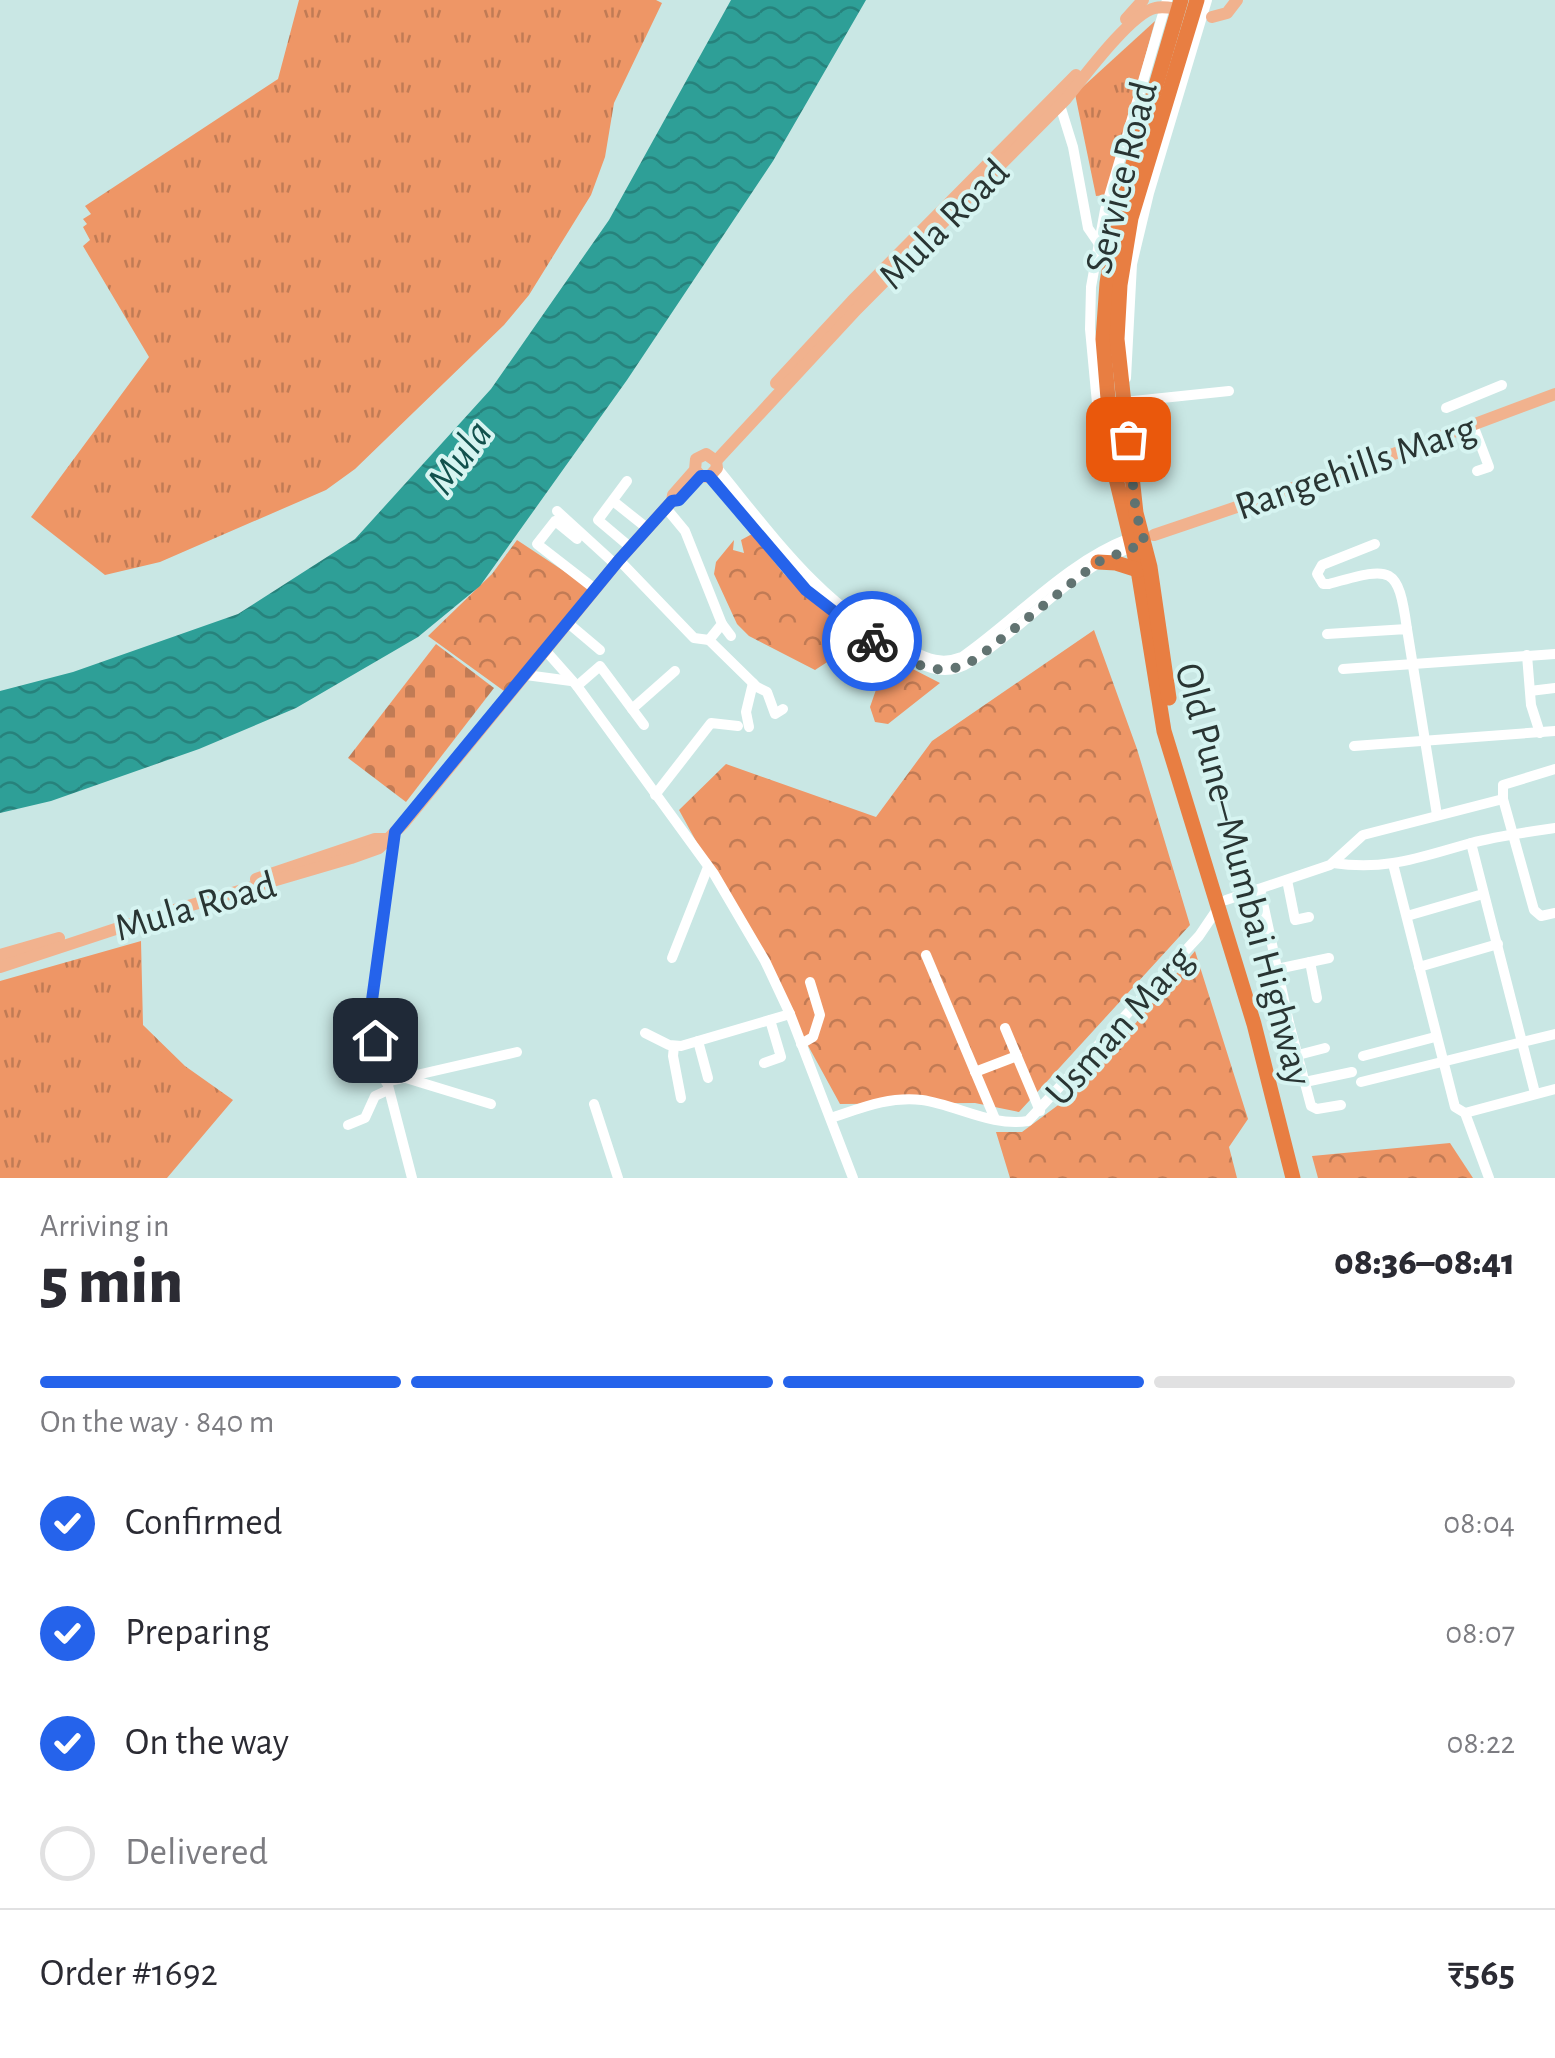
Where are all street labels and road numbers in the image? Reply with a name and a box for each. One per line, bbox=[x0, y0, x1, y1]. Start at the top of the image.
street label: Service Road bbox=[1079, 77, 1165, 278]
street label: Mula Road bbox=[872, 152, 1017, 297]
street label: Rangehills Marg bbox=[1230, 408, 1481, 528]
street label: Old Pune–Mumbai Highway bbox=[1167, 659, 1319, 1090]
street label: Mula Road bbox=[110, 865, 281, 949]
street label: Usman Marg bbox=[1038, 939, 1201, 1114]

